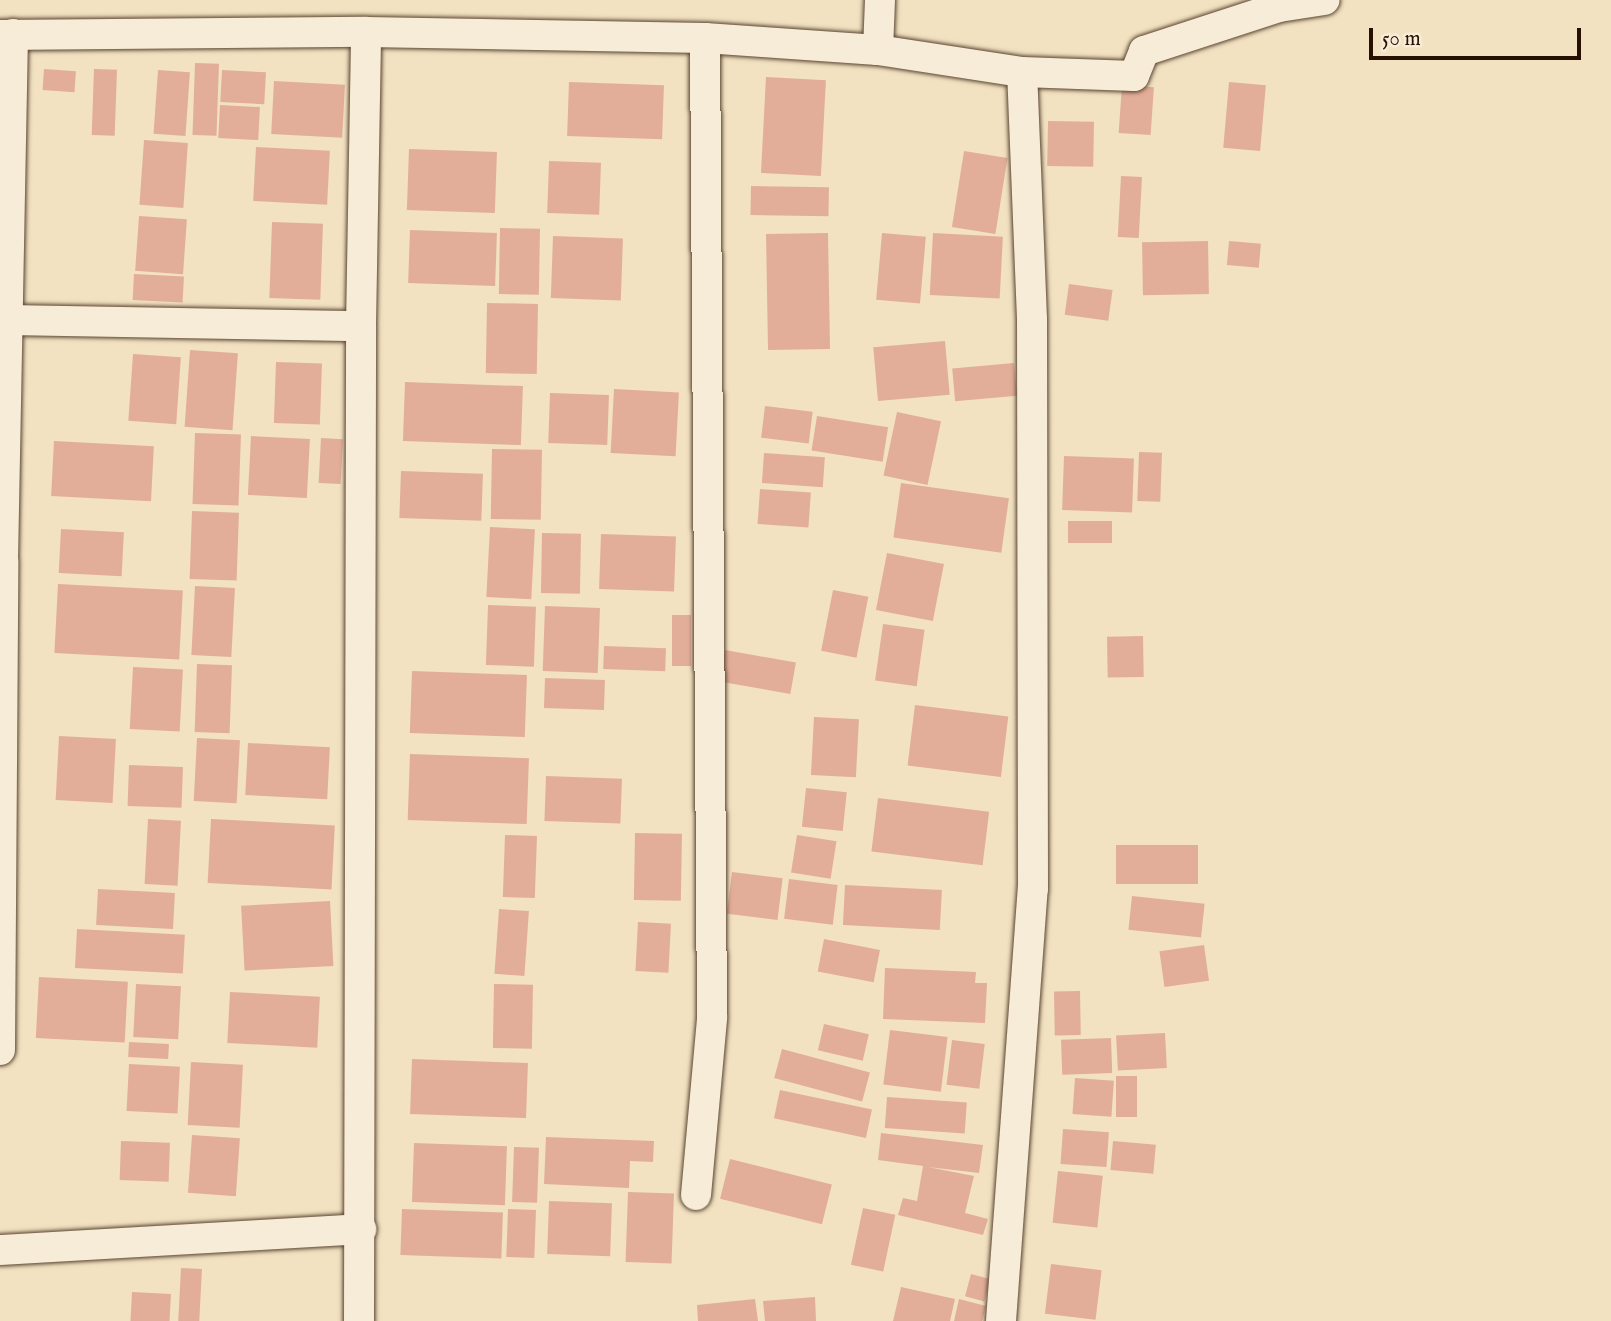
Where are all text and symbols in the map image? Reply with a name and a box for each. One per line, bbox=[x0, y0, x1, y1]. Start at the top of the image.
scale bar bbox=[1373, 14, 1585, 58]
text: 50 m bbox=[1382, 26, 1421, 53]

